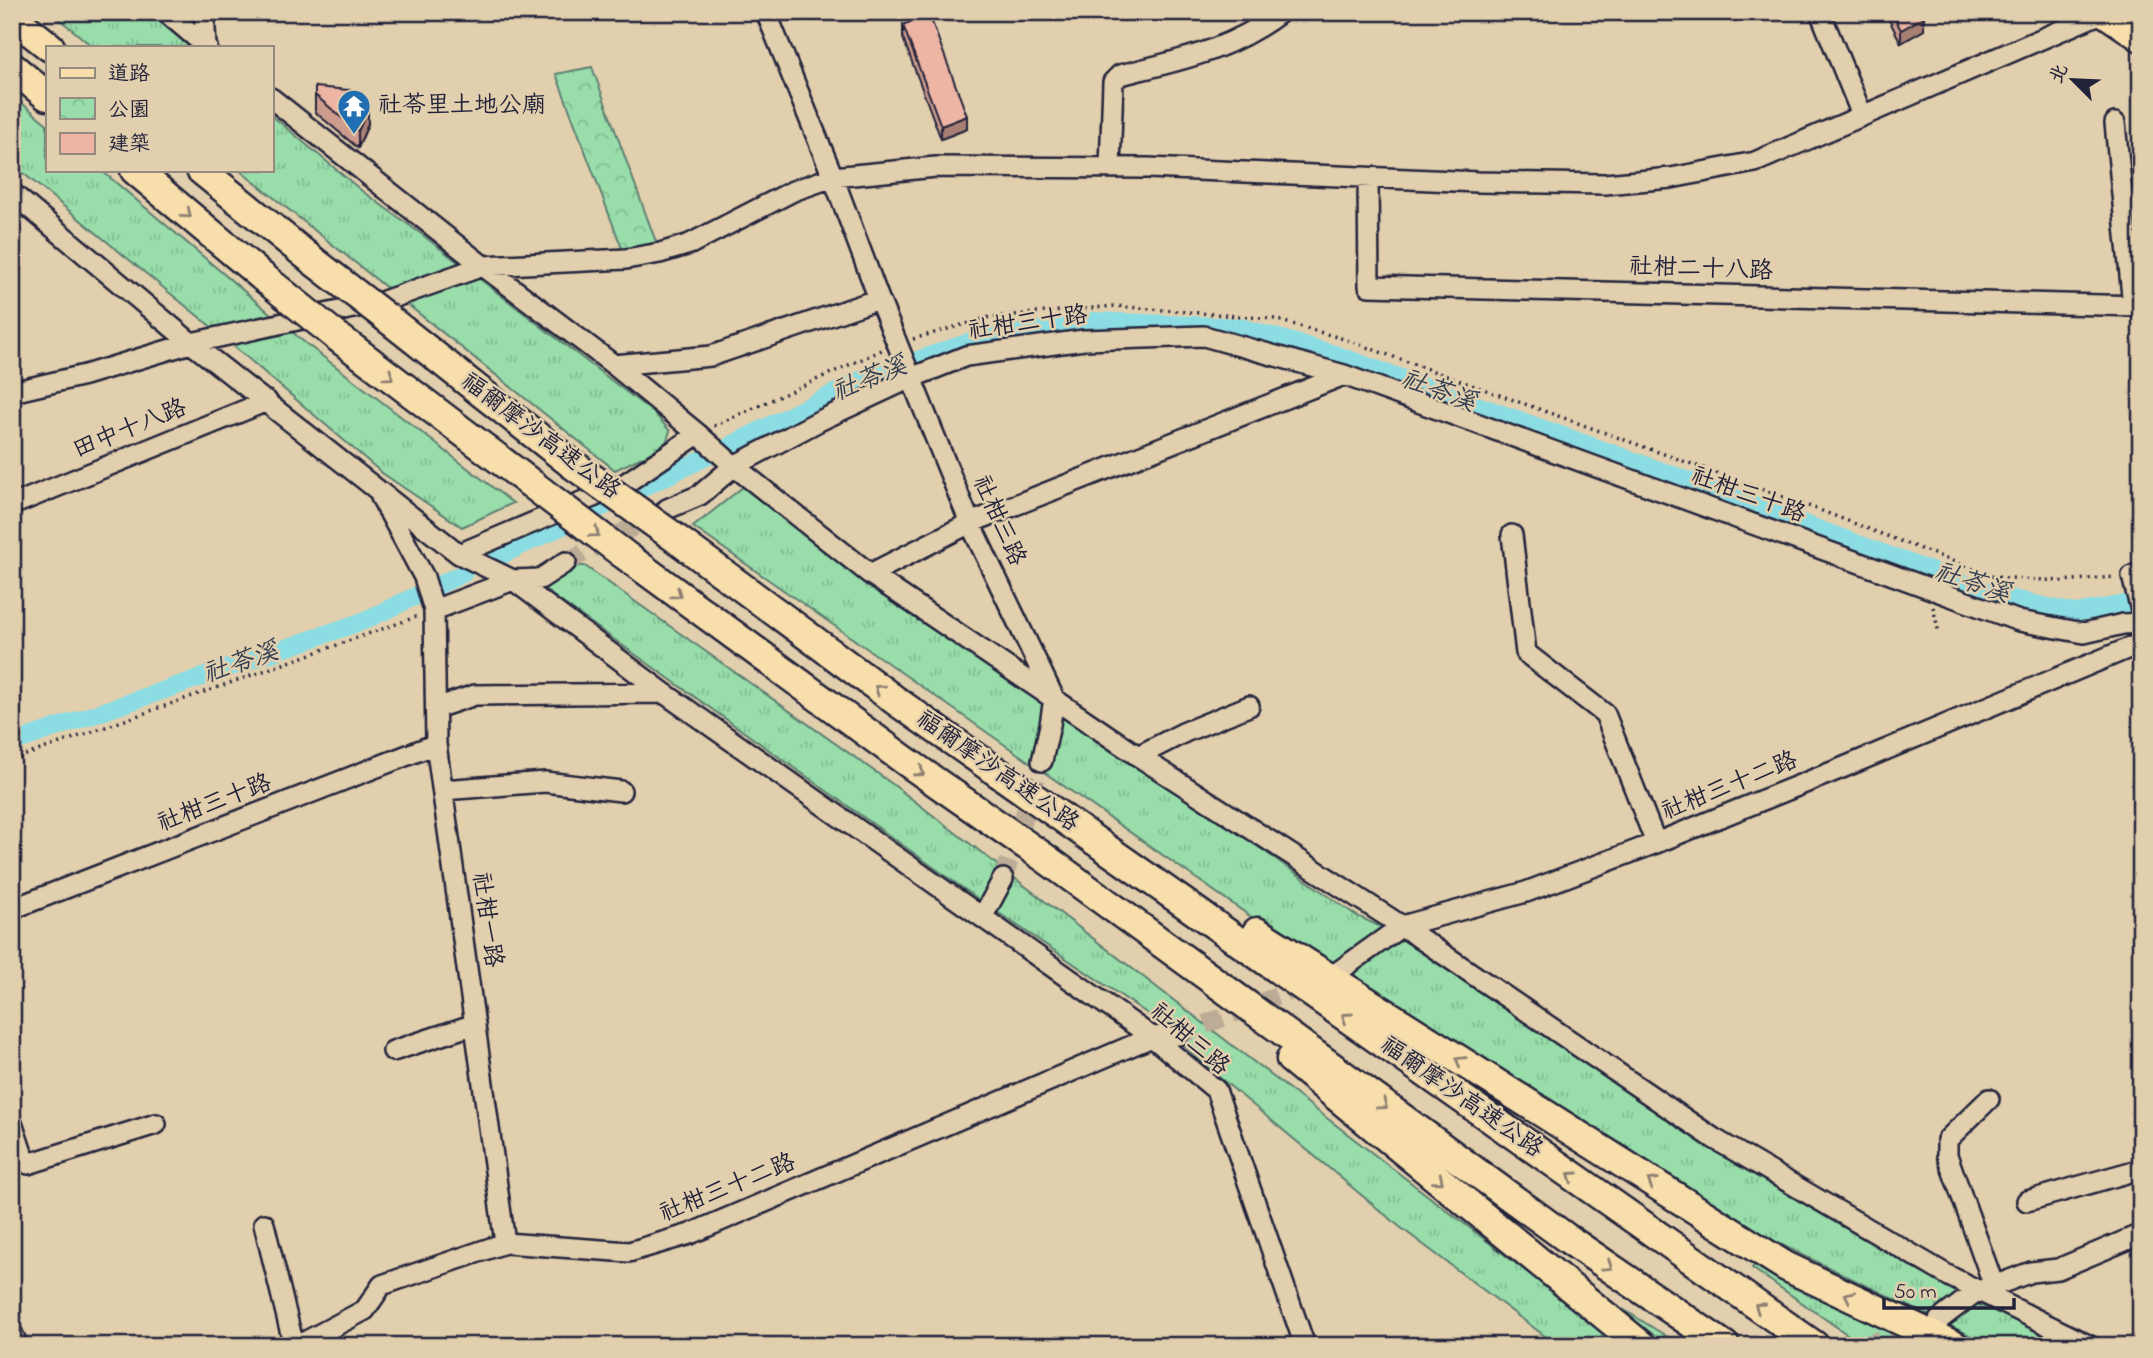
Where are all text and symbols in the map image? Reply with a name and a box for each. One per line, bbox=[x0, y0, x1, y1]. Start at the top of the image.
legend bbox=[46, 46, 273, 172]
north arrow bbox=[2038, 46, 2108, 116]
text: 道路 bbox=[108, 60, 150, 90]
text: 北 bbox=[2044, 60, 2076, 88]
temple icon: 社苓里土地公廟 bbox=[335, 87, 373, 136]
place label: 社苓里土地公廟 bbox=[378, 89, 546, 124]
text: 公園 bbox=[108, 96, 150, 126]
text: 建築 bbox=[108, 130, 150, 160]
one-way arrow bbox=[179, 206, 192, 218]
street label: 社柑二十八路 bbox=[1628, 250, 1774, 290]
street label: 社柑三十路 bbox=[966, 298, 1090, 350]
water label: 社苓溪 bbox=[827, 347, 915, 412]
water label: 社苓溪 bbox=[1395, 361, 1483, 424]
street label: 福爾摩沙高速公路 bbox=[453, 365, 627, 509]
one-way arrow bbox=[381, 367, 394, 380]
street label: 田中十八路 bbox=[68, 391, 192, 469]
street label: 社柑三十路 bbox=[1686, 459, 1810, 533]
street label: 社柑三路 bbox=[962, 470, 1034, 572]
one-way arrow bbox=[588, 524, 600, 537]
water label: 社苓溪 bbox=[1929, 554, 2017, 615]
one-way arrow bbox=[669, 585, 682, 598]
water label: 社苓溪 bbox=[198, 633, 286, 695]
one-way arrow bbox=[875, 685, 887, 697]
street label: 福爾摩沙高速公路 bbox=[908, 703, 1086, 841]
street label: 社柑三十二路 bbox=[1657, 744, 1803, 830]
one-way arrow bbox=[912, 764, 925, 776]
street label: 社柑三十路 bbox=[153, 766, 277, 842]
street label: 社柑一路 bbox=[462, 870, 510, 970]
street label: 社柑三路 bbox=[1141, 995, 1237, 1085]
one-way arrow bbox=[1341, 1013, 1354, 1025]
street label: 福爾摩沙高速公路 bbox=[1372, 1029, 1550, 1167]
one-way arrow bbox=[1454, 1056, 1467, 1069]
one-way arrow bbox=[1375, 1096, 1388, 1109]
street label: 社柑三十二路 bbox=[655, 1146, 801, 1232]
one-way arrow bbox=[1567, 1171, 1580, 1184]
one-way arrow bbox=[1431, 1172, 1444, 1184]
one-way arrow bbox=[1647, 1178, 1660, 1191]
one-way arrow bbox=[1600, 1258, 1613, 1271]
scale bar bbox=[1884, 1267, 2013, 1311]
text: 50 m bbox=[1894, 1278, 1937, 1308]
one-way arrow bbox=[1844, 1290, 1856, 1304]
one-way arrow bbox=[1754, 1302, 1767, 1315]

